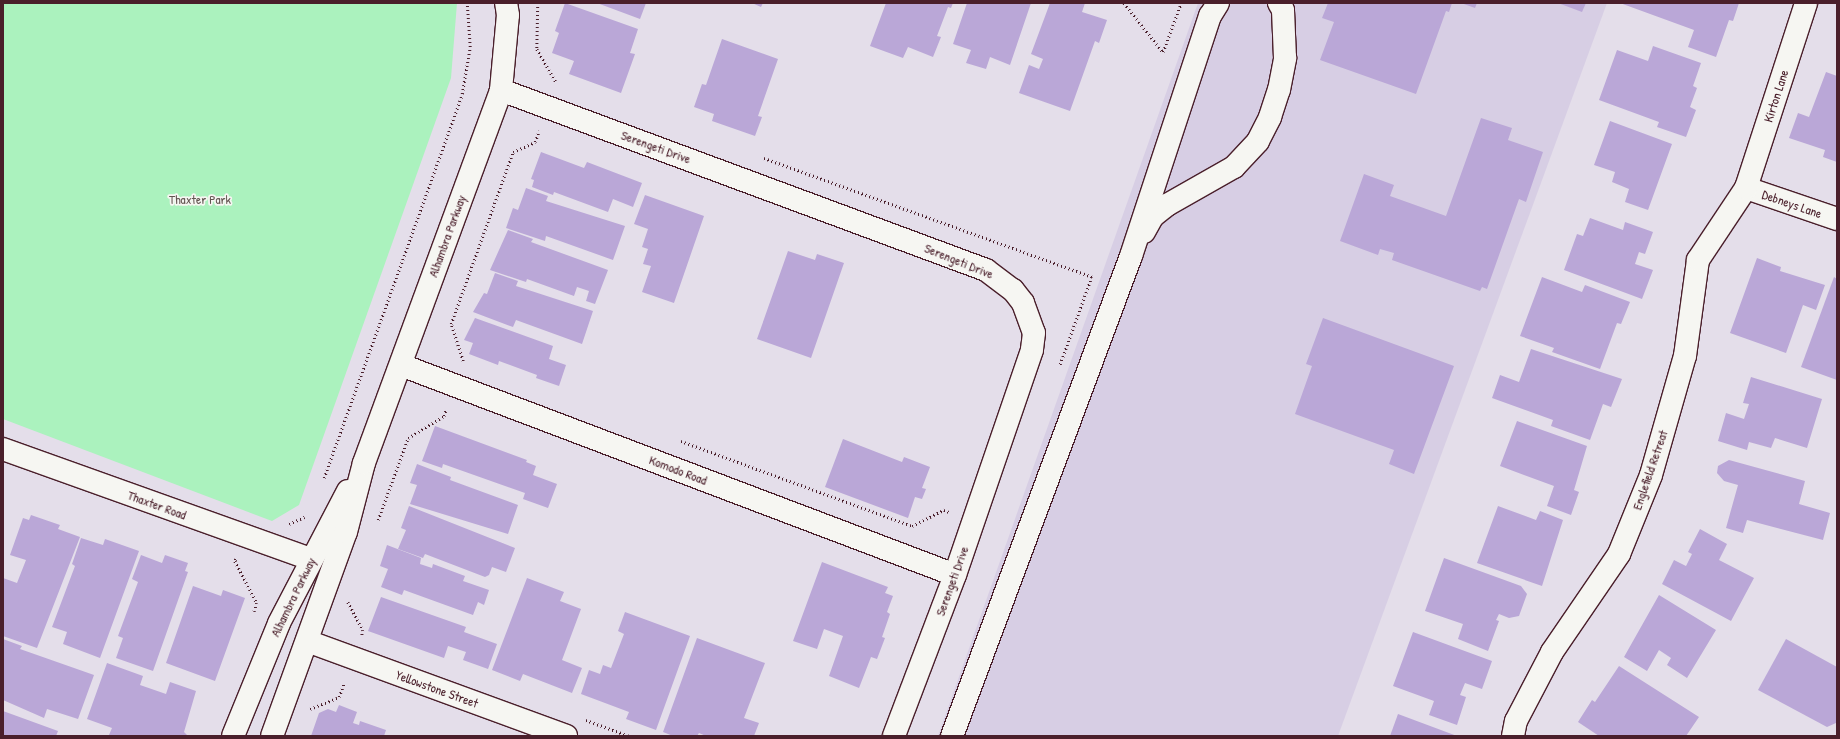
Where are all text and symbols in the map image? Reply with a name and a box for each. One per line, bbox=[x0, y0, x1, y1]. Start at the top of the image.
street label: Kirton Lane bbox=[1760, 68, 1792, 124]
street label: Serengeti Drive bbox=[619, 127, 693, 167]
street label: Debneys Lane bbox=[1760, 186, 1824, 222]
park label: Thaxter Park bbox=[169, 191, 231, 207]
street label: Alhambra Parkway bbox=[425, 193, 469, 279]
street label: Serengeti Drive bbox=[922, 240, 996, 282]
street label: Englefield Retreat bbox=[1629, 428, 1671, 512]
street label: Komodo Road bbox=[647, 452, 709, 488]
street label: Thaxter Road bbox=[125, 487, 189, 523]
street label: Serengeti Drive bbox=[932, 544, 972, 618]
street label: Alhambra Parkway bbox=[267, 555, 319, 639]
street label: Yellowstone Street bbox=[394, 667, 480, 711]

